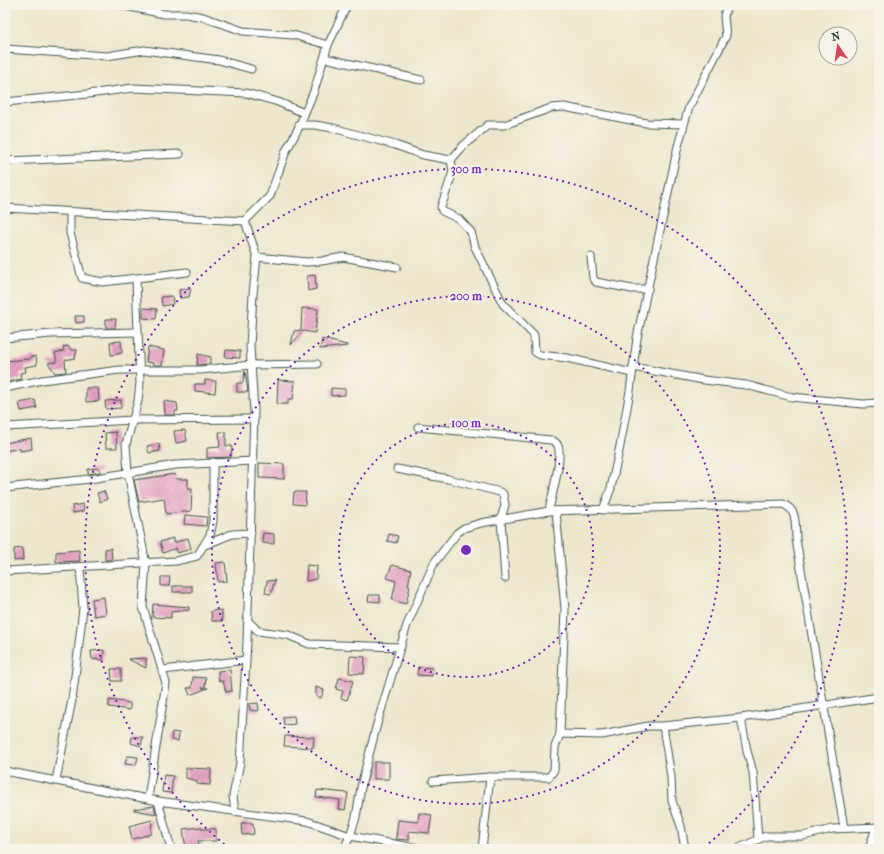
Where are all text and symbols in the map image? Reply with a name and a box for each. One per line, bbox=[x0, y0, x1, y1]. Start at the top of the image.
north arrow bbox=[818, 26, 858, 66]
text: N bbox=[830, 29, 842, 44]
text: 300 m bbox=[451, 162, 482, 177]
text: 200 m bbox=[450, 289, 483, 303]
text: 100 m bbox=[451, 416, 482, 430]
centre of rings bbox=[459, 543, 473, 557]

